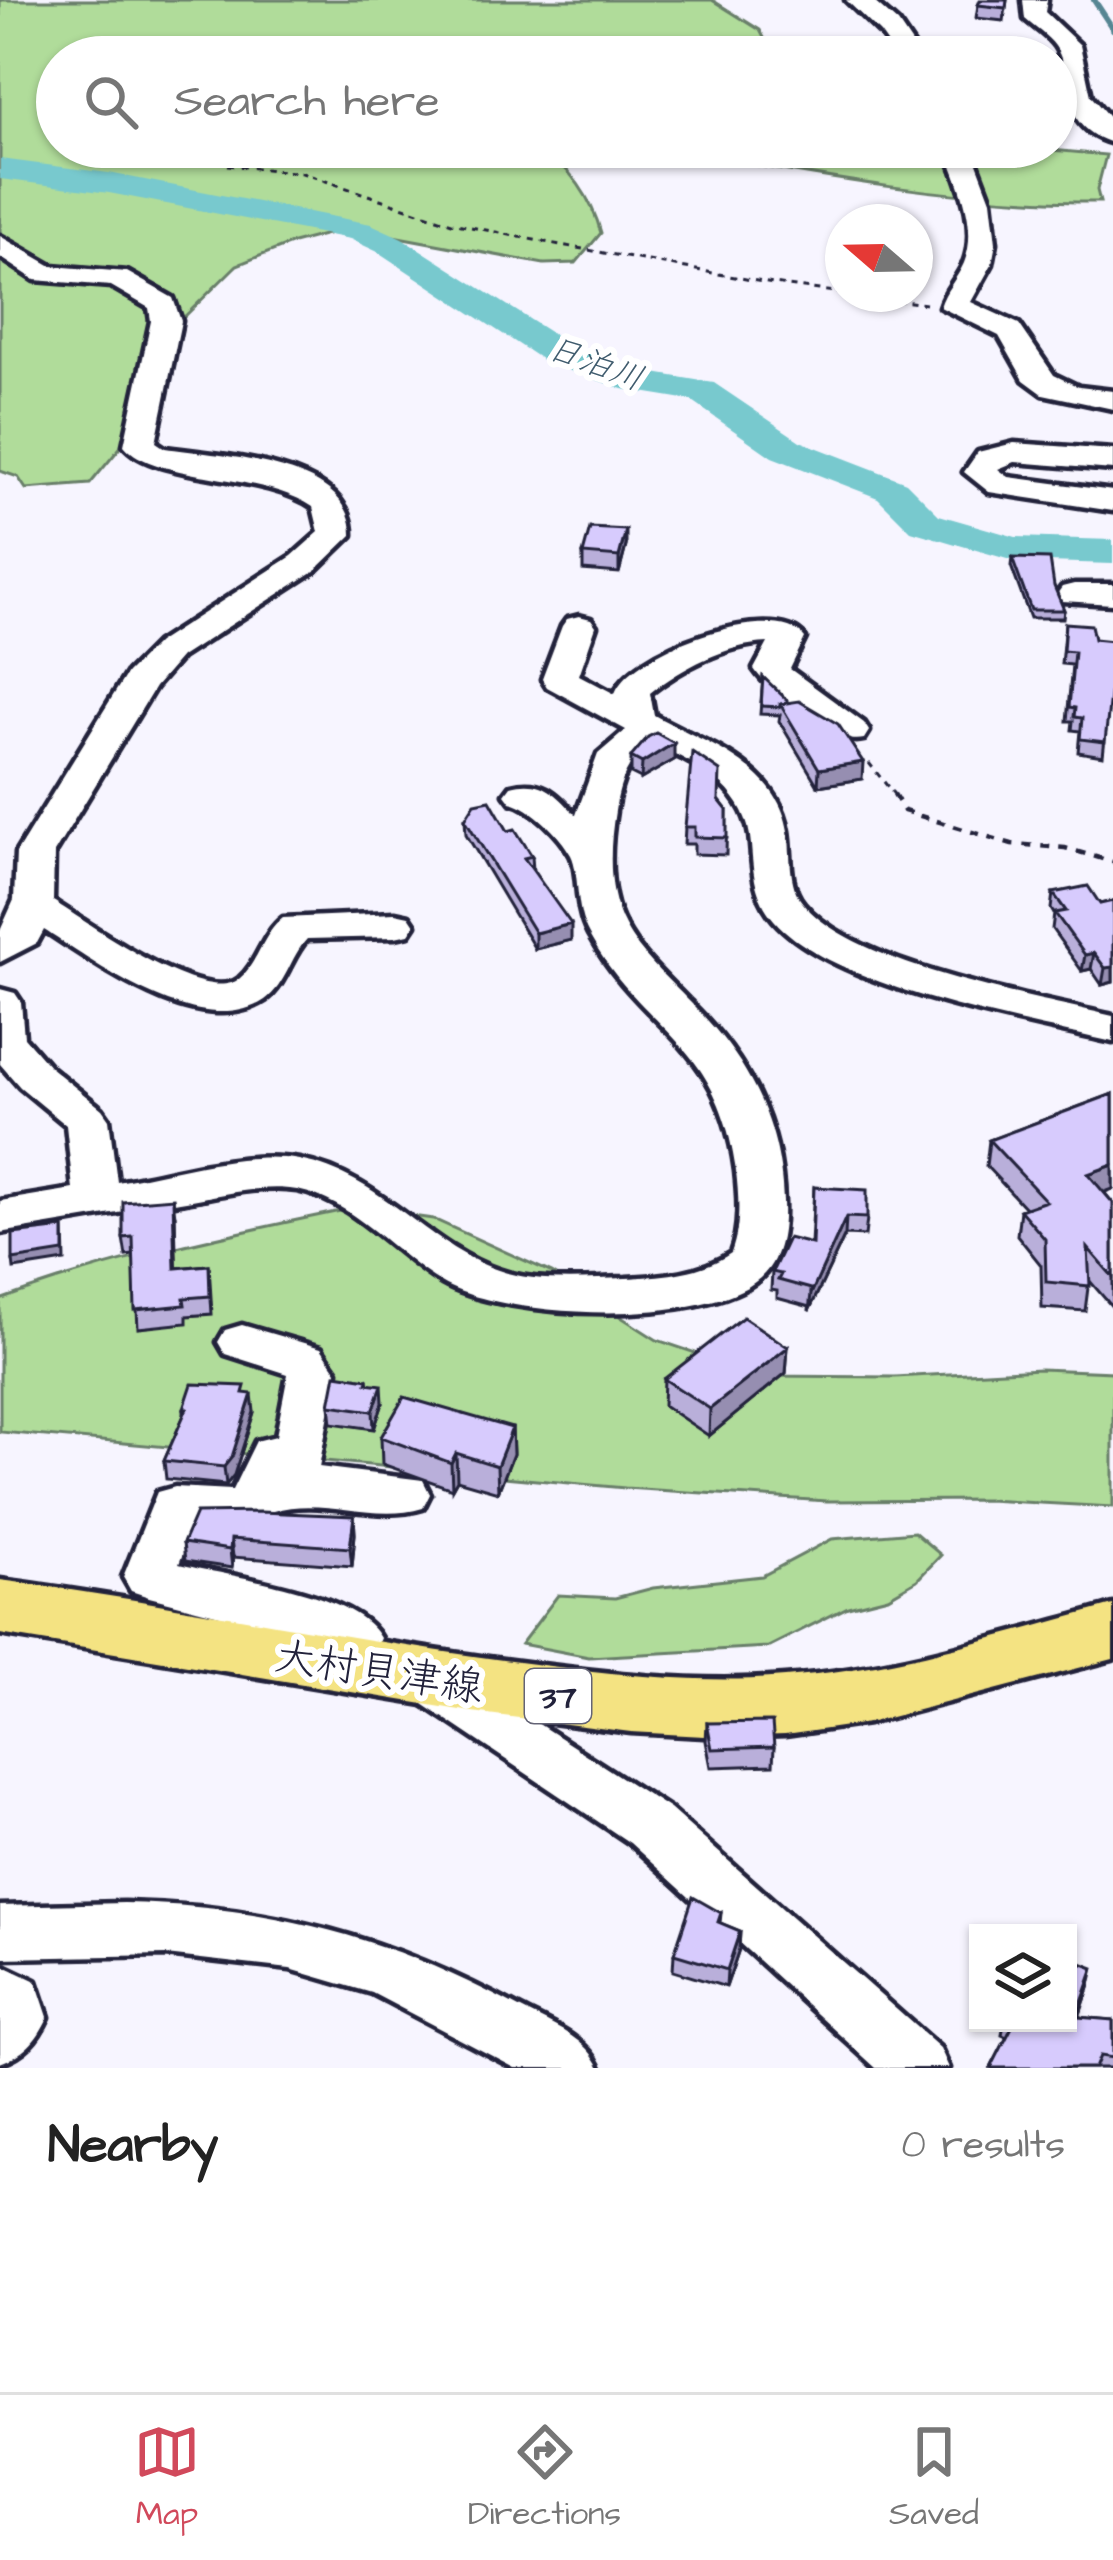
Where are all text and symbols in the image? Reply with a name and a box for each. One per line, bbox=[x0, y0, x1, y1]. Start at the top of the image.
search box bbox=[36, 36, 1077, 168]
icon: search bbox=[78, 69, 144, 135]
text: Search here bbox=[174, 71, 440, 133]
north arrow bbox=[825, 204, 933, 312]
water label: 日泊川 bbox=[541, 325, 650, 402]
street label: 大村貝津線 bbox=[270, 1628, 487, 1718]
road number: 37 bbox=[525, 1669, 591, 1723]
map controls bbox=[969, 1924, 1077, 2032]
button: layers bbox=[969, 1924, 1077, 2032]
text: Nearby bbox=[48, 2111, 218, 2182]
text: 0 results bbox=[901, 2119, 1065, 2173]
tab: Map bbox=[134, 2419, 200, 2537]
tab: Directions bbox=[468, 2419, 621, 2537]
tab: Saved bbox=[889, 2419, 979, 2537]

